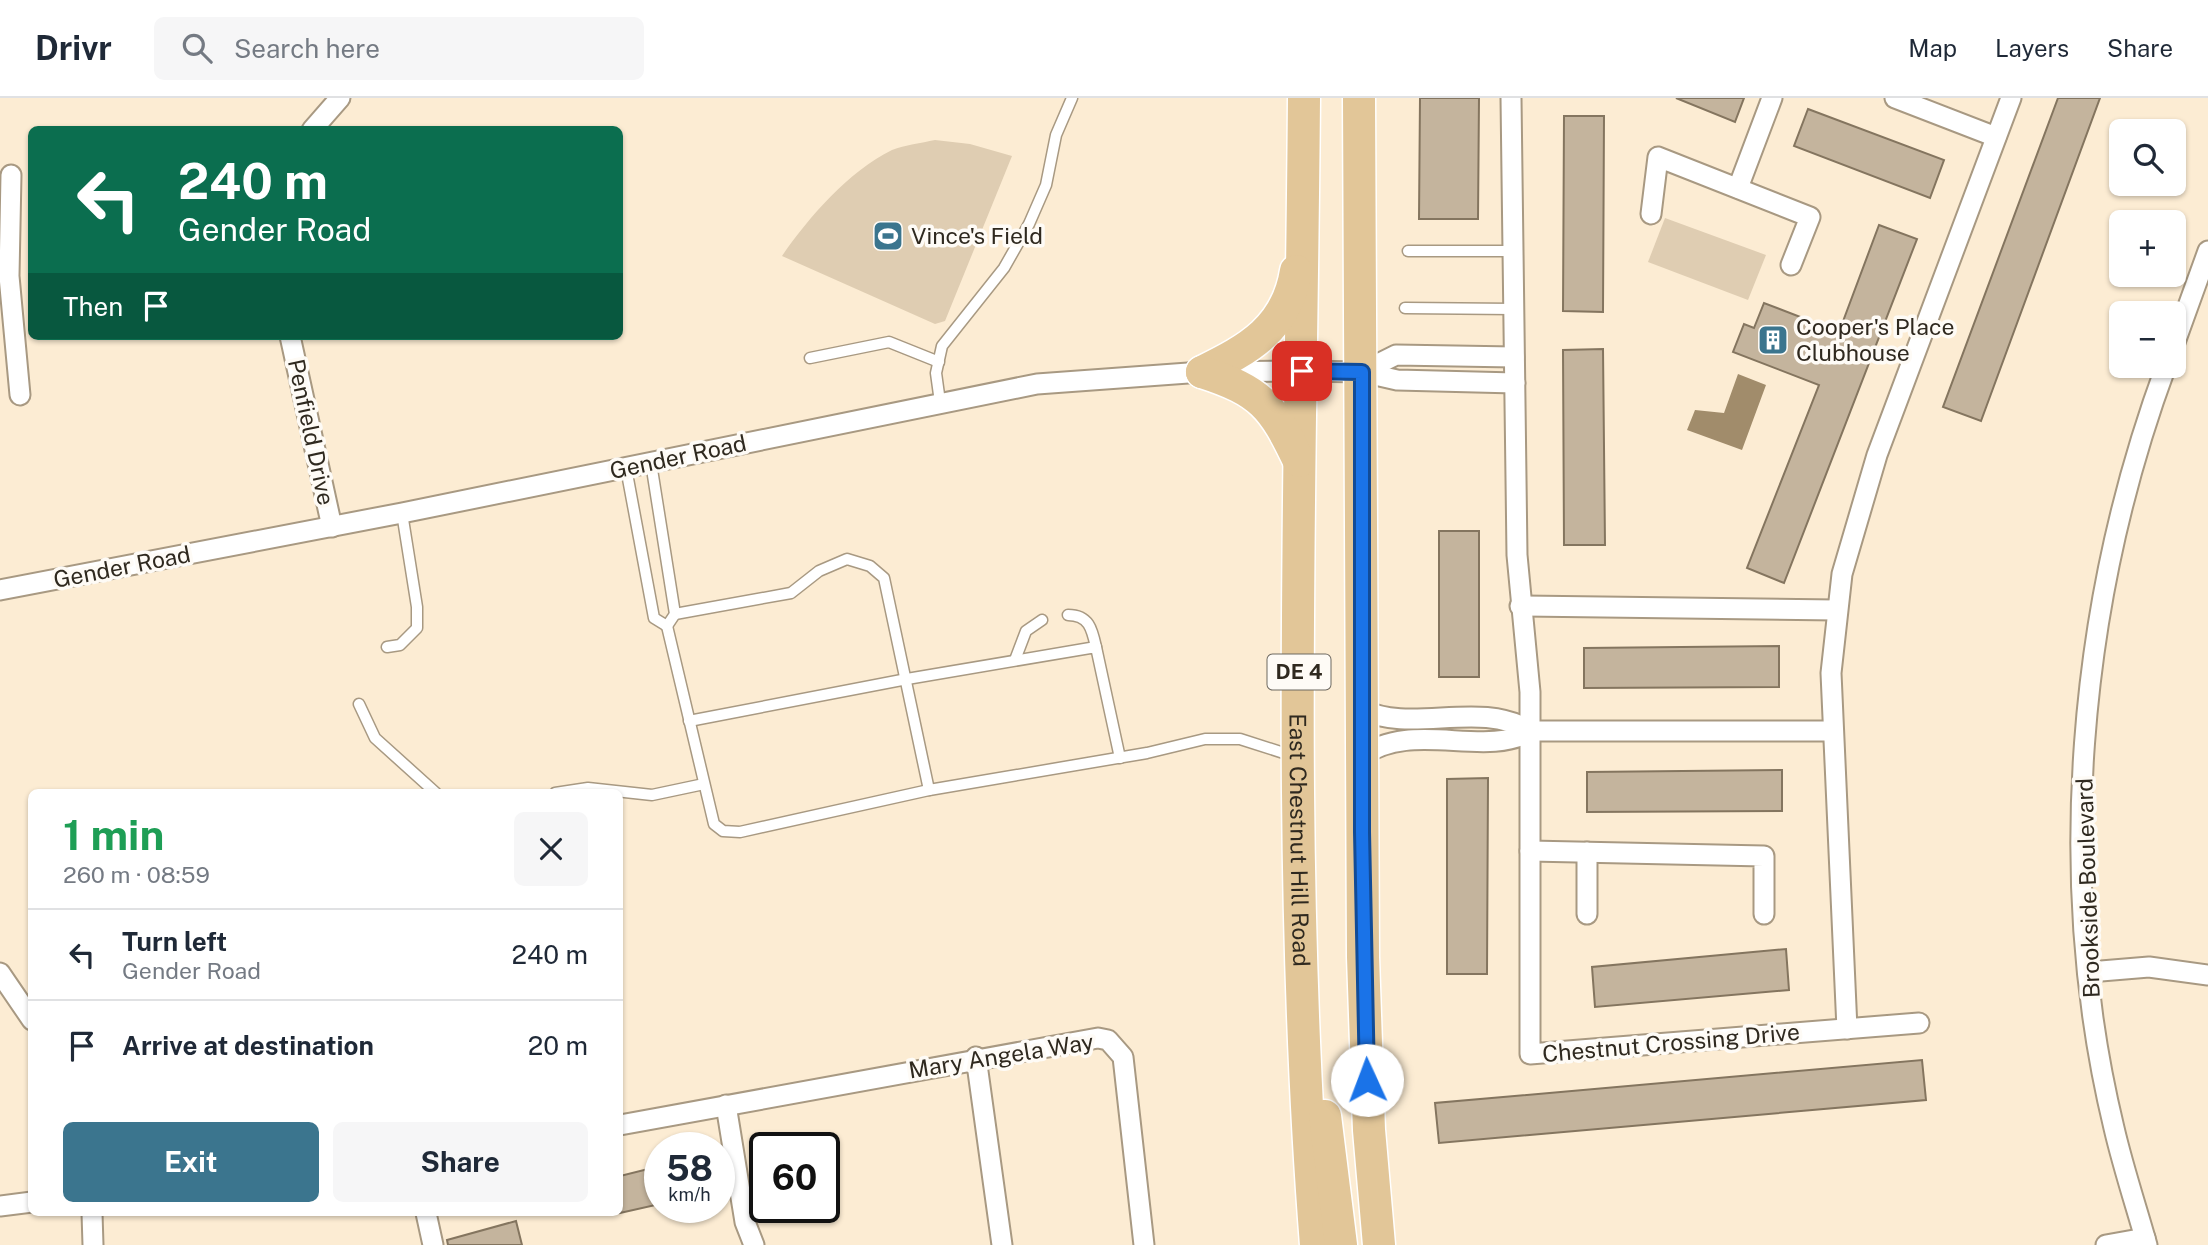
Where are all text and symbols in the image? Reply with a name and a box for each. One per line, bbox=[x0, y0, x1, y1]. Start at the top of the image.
search box bbox=[154, 17, 644, 80]
text: Drivr bbox=[35, 29, 112, 67]
icon: search bbox=[178, 29, 216, 67]
text: Search here bbox=[234, 33, 380, 64]
text: Map bbox=[1908, 34, 1957, 62]
text: Layers bbox=[1995, 34, 2069, 62]
text: Share bbox=[2107, 34, 2173, 62]
map controls bbox=[2109, 119, 2186, 378]
button: search bbox=[2109, 119, 2186, 196]
text: 240 m bbox=[178, 152, 328, 210]
icon: left bbox=[63, 154, 154, 245]
button: + bbox=[2109, 210, 2186, 287]
text: Gender Road bbox=[178, 211, 371, 248]
sports icon: Vince's Field bbox=[871, 219, 905, 253]
place label: Vince's Field bbox=[911, 222, 1043, 249]
icon: arrive bbox=[137, 287, 175, 325]
text: Then bbox=[63, 291, 123, 322]
button: − bbox=[2109, 301, 2186, 378]
place label: Cooper's Place Clubhouse bbox=[1796, 313, 1954, 366]
building icon: Cooper's Place Clubhouse bbox=[1756, 323, 1790, 357]
pin bbox=[1272, 341, 1332, 401]
icon: arrive bbox=[1283, 352, 1321, 390]
street label: Penfield Drive bbox=[283, 356, 340, 507]
street label: Gender Road bbox=[607, 429, 749, 484]
street label: Gender Road bbox=[51, 540, 193, 593]
road number: DE 4 bbox=[1268, 654, 1330, 690]
street label: East Chestnut Hill Road bbox=[1285, 713, 1315, 967]
street label: Brookside Boulevard bbox=[2070, 778, 2105, 998]
text: 1 min bbox=[63, 810, 164, 859]
button: close bbox=[514, 812, 588, 886]
text: 260 m · 08:59 bbox=[63, 861, 210, 888]
text: Turn left bbox=[122, 926, 227, 957]
icon: left bbox=[63, 936, 101, 974]
text: 240 m bbox=[511, 939, 588, 970]
text: Gender Road bbox=[122, 957, 261, 984]
street label: Chestnut Crossing Drive bbox=[1541, 1018, 1801, 1067]
icon: arrive bbox=[63, 1027, 101, 1065]
street label: Mary Angela Way bbox=[907, 1028, 1095, 1083]
text: Arrive at destination bbox=[122, 1030, 374, 1061]
text: 20 m bbox=[528, 1030, 588, 1061]
position arrow bbox=[1330, 1043, 1404, 1117]
button: Exit bbox=[63, 1122, 319, 1202]
button: Share bbox=[333, 1122, 588, 1202]
speed limit sign: 60 bbox=[749, 1132, 840, 1223]
text: 58 bbox=[666, 1148, 713, 1189]
text: km/h bbox=[668, 1184, 711, 1205]

